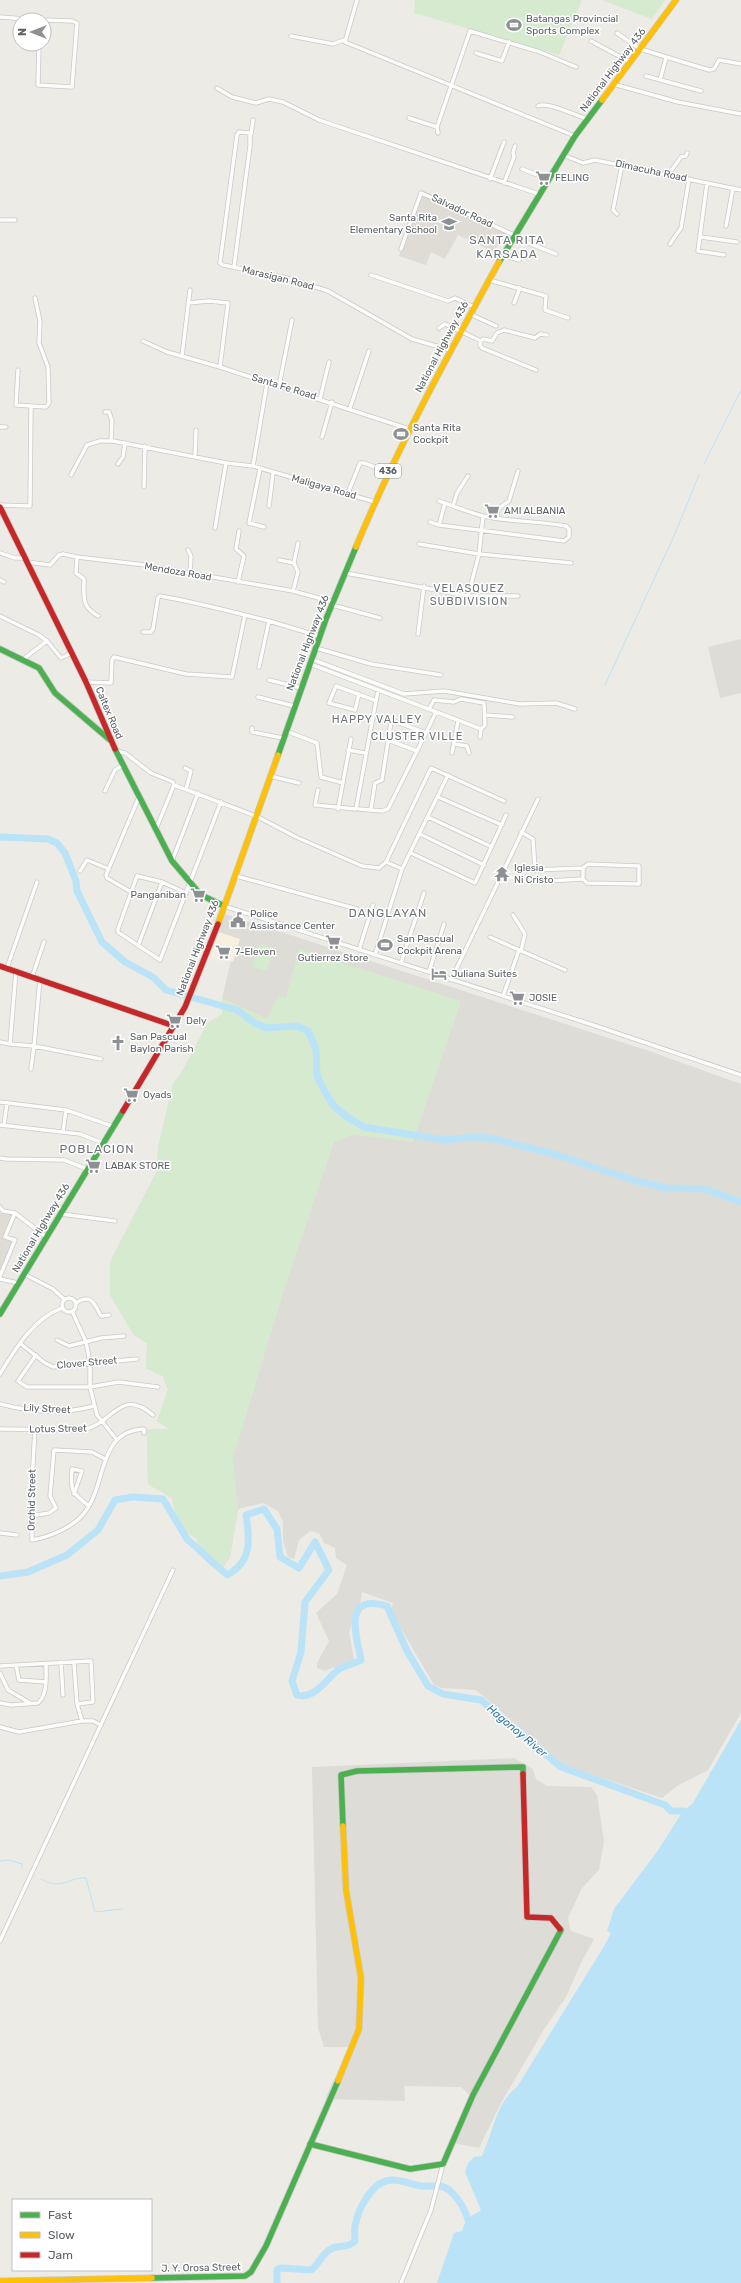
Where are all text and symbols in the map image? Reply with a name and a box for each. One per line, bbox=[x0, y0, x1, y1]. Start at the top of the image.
north arrow bbox=[12, 12, 52, 52]
place label: Batangas Provincial Sports Complex bbox=[526, 13, 618, 37]
sports icon: Batangas Provincial Sports Complex bbox=[505, 16, 523, 34]
street label: National Highway 436 bbox=[578, 26, 648, 114]
text: N bbox=[16, 28, 29, 36]
street label: Dimacuha Road bbox=[614, 158, 688, 184]
supermarket icon: FELING bbox=[534, 169, 552, 187]
place label: FELING bbox=[555, 172, 589, 184]
street label: Salvador Road bbox=[429, 192, 495, 230]
place label: Santa Rita Elementary School bbox=[350, 212, 437, 236]
school or university icon: Santa Rita Elementary School bbox=[440, 215, 458, 233]
district label: SANTA RITA KARSADA bbox=[469, 233, 545, 261]
street label: Marasigan Road bbox=[241, 263, 315, 293]
street label: National Highway 436 bbox=[413, 299, 471, 395]
street label: Santa Fe Road bbox=[250, 371, 318, 403]
place label: Santa Rita Cockpit bbox=[413, 422, 461, 446]
sports icon: Santa Rita Cockpit bbox=[392, 425, 410, 443]
road number: 436 bbox=[375, 464, 401, 478]
street label: Maligaya Road bbox=[290, 472, 358, 502]
supermarket icon: AMI ALBANIA bbox=[483, 502, 501, 520]
place label: AMI ALBANIA bbox=[504, 505, 566, 517]
street label: Mendoza Road bbox=[143, 560, 213, 584]
district label: VELASQUEZ SUBDIVISION bbox=[430, 582, 508, 608]
street label: National Highway 436 bbox=[284, 593, 332, 693]
street label: Caltex Road bbox=[93, 685, 125, 741]
district label: HAPPY VALLEY bbox=[332, 713, 422, 726]
district label: CLUSTER VILLE bbox=[371, 730, 463, 743]
place label: Iglesia Ni Cristo bbox=[514, 862, 554, 886]
temple icon: Iglesia Ni Cristo bbox=[493, 865, 511, 883]
supermarket icon: Panganiban bbox=[189, 886, 207, 904]
place label: Panganiban bbox=[131, 889, 186, 901]
street label: National Highway 436 bbox=[174, 898, 222, 998]
district label: DANGLAYAN bbox=[349, 906, 427, 920]
place label: Police Assistance Center bbox=[250, 908, 335, 932]
public building icon: Police Assistance Center bbox=[229, 911, 247, 929]
supermarket icon: Gutierrez Store bbox=[324, 933, 342, 951]
place label: San Pascual Cockpit Arena bbox=[397, 933, 462, 957]
sports icon: San Pascual Cockpit Arena bbox=[376, 936, 394, 954]
supermarket icon: 7-Eleven bbox=[214, 943, 232, 961]
place label: 7-Eleven bbox=[235, 946, 275, 958]
place label: Gutierrez Store bbox=[298, 952, 369, 964]
hotel icon: Juliana Suites bbox=[430, 965, 448, 983]
place label: Juliana Suites bbox=[451, 968, 517, 980]
supermarket icon: JOSIE bbox=[508, 989, 526, 1007]
place label: JOSIE bbox=[529, 992, 557, 1004]
supermarket icon: Dely bbox=[165, 1012, 183, 1030]
place label: Dely bbox=[186, 1015, 207, 1027]
place label: San Pascual Baylon Parish bbox=[130, 1031, 194, 1055]
church icon: San Pascual Baylon Parish bbox=[109, 1034, 127, 1052]
supermarket icon: Oyads bbox=[122, 1086, 140, 1104]
place label: Oyads bbox=[143, 1089, 172, 1101]
district label: POBLACION bbox=[59, 1142, 135, 1156]
supermarket icon: LABAK STORE bbox=[84, 1157, 102, 1175]
place label: LABAK STORE bbox=[105, 1160, 170, 1172]
street label: National Highway 436 bbox=[10, 1181, 72, 1275]
street label: Clover Street bbox=[56, 1354, 118, 1372]
street label: Lily Street bbox=[23, 1402, 71, 1416]
street label: Lotus Street bbox=[29, 1422, 87, 1436]
street label: Orchid Street bbox=[25, 1469, 39, 1531]
water label: Hagonoy River bbox=[484, 1702, 550, 1760]
legend bbox=[12, 2199, 152, 2271]
text: Fast bbox=[48, 2208, 72, 2222]
text: Slow bbox=[48, 2228, 75, 2242]
text: Jam bbox=[48, 2248, 73, 2262]
street label: J. Y. Orosa Street bbox=[161, 2261, 241, 2275]

